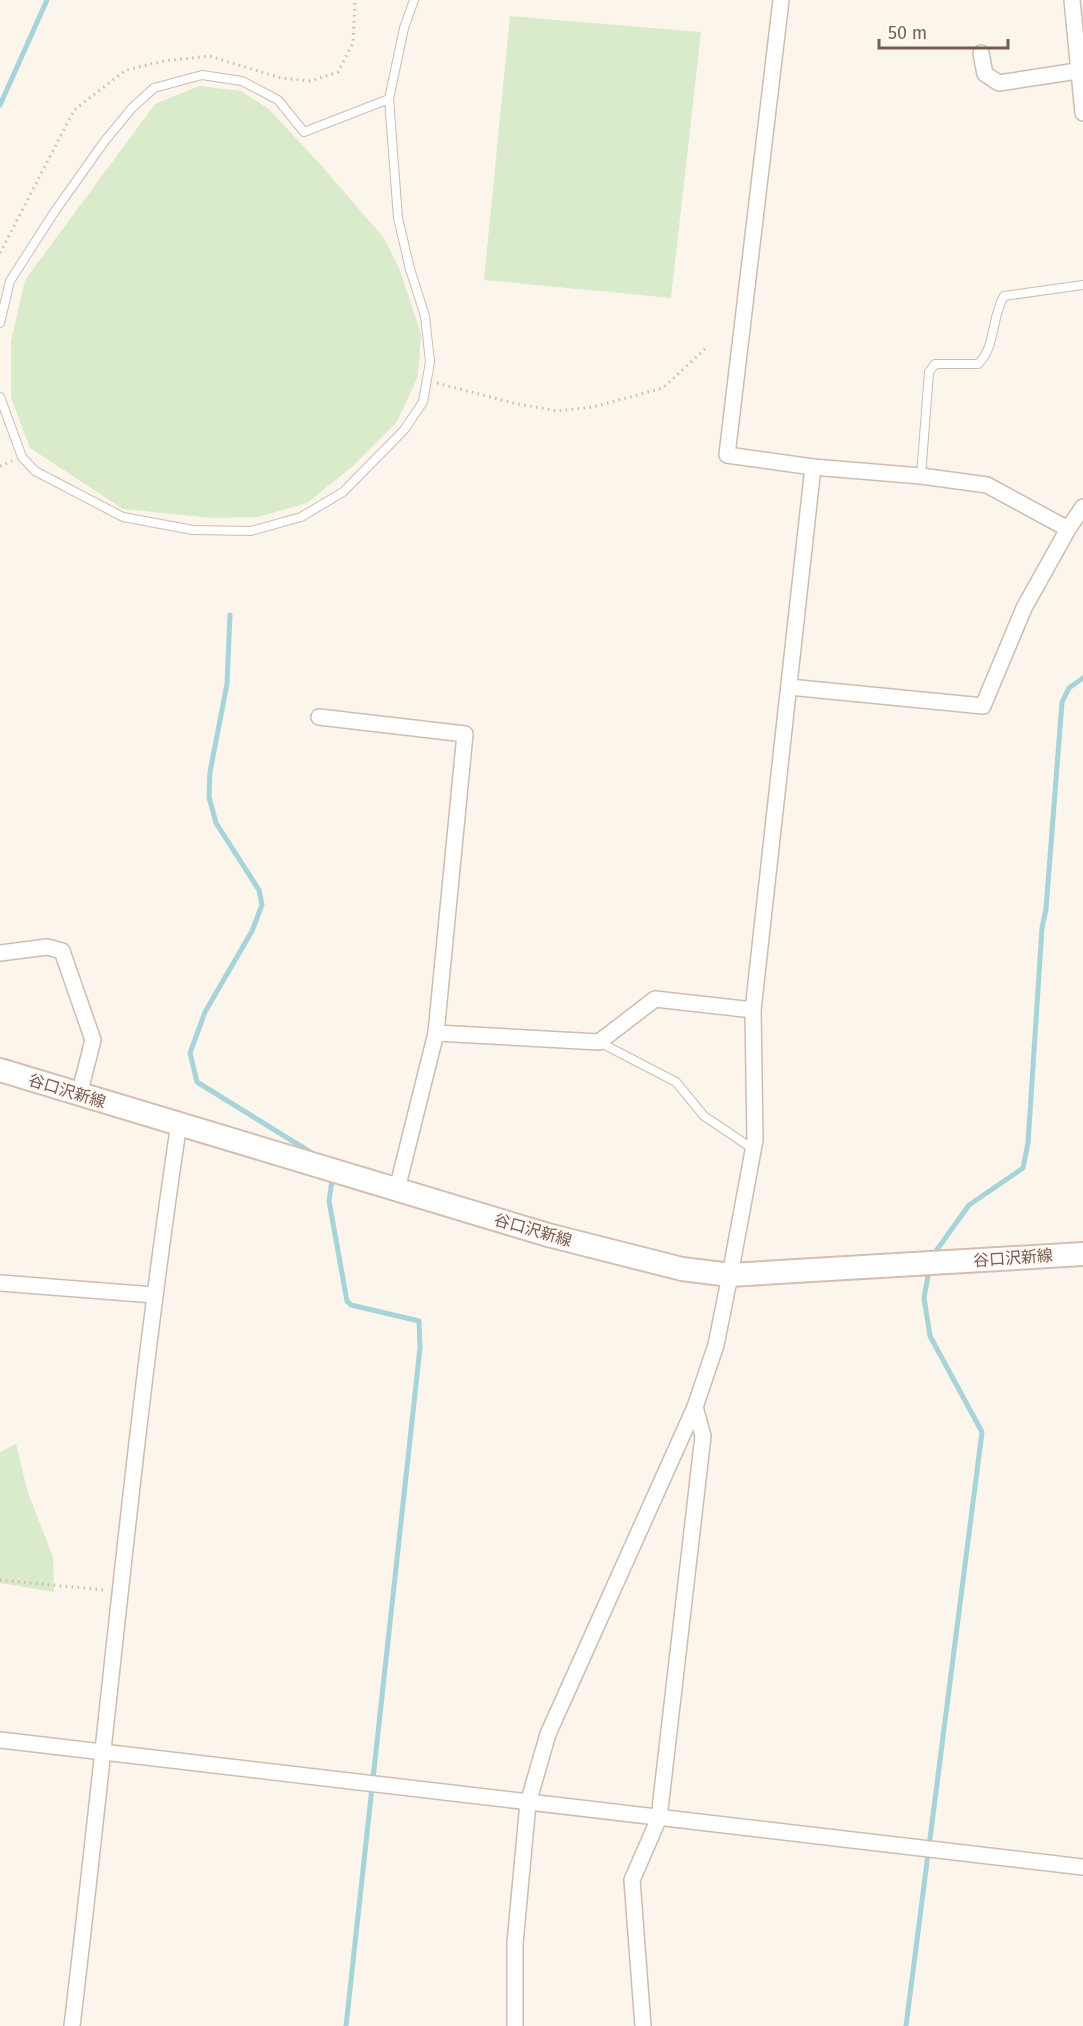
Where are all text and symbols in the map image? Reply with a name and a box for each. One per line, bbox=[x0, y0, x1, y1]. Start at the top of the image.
scale bar bbox=[879, 12, 1008, 50]
text: 50 m bbox=[888, 22, 927, 44]
street label: 谷口沢新線 bbox=[26, 1070, 108, 1112]
street label: 谷口沢新線 bbox=[492, 1210, 574, 1250]
street label: 谷口沢新線 bbox=[972, 1246, 1054, 1270]

